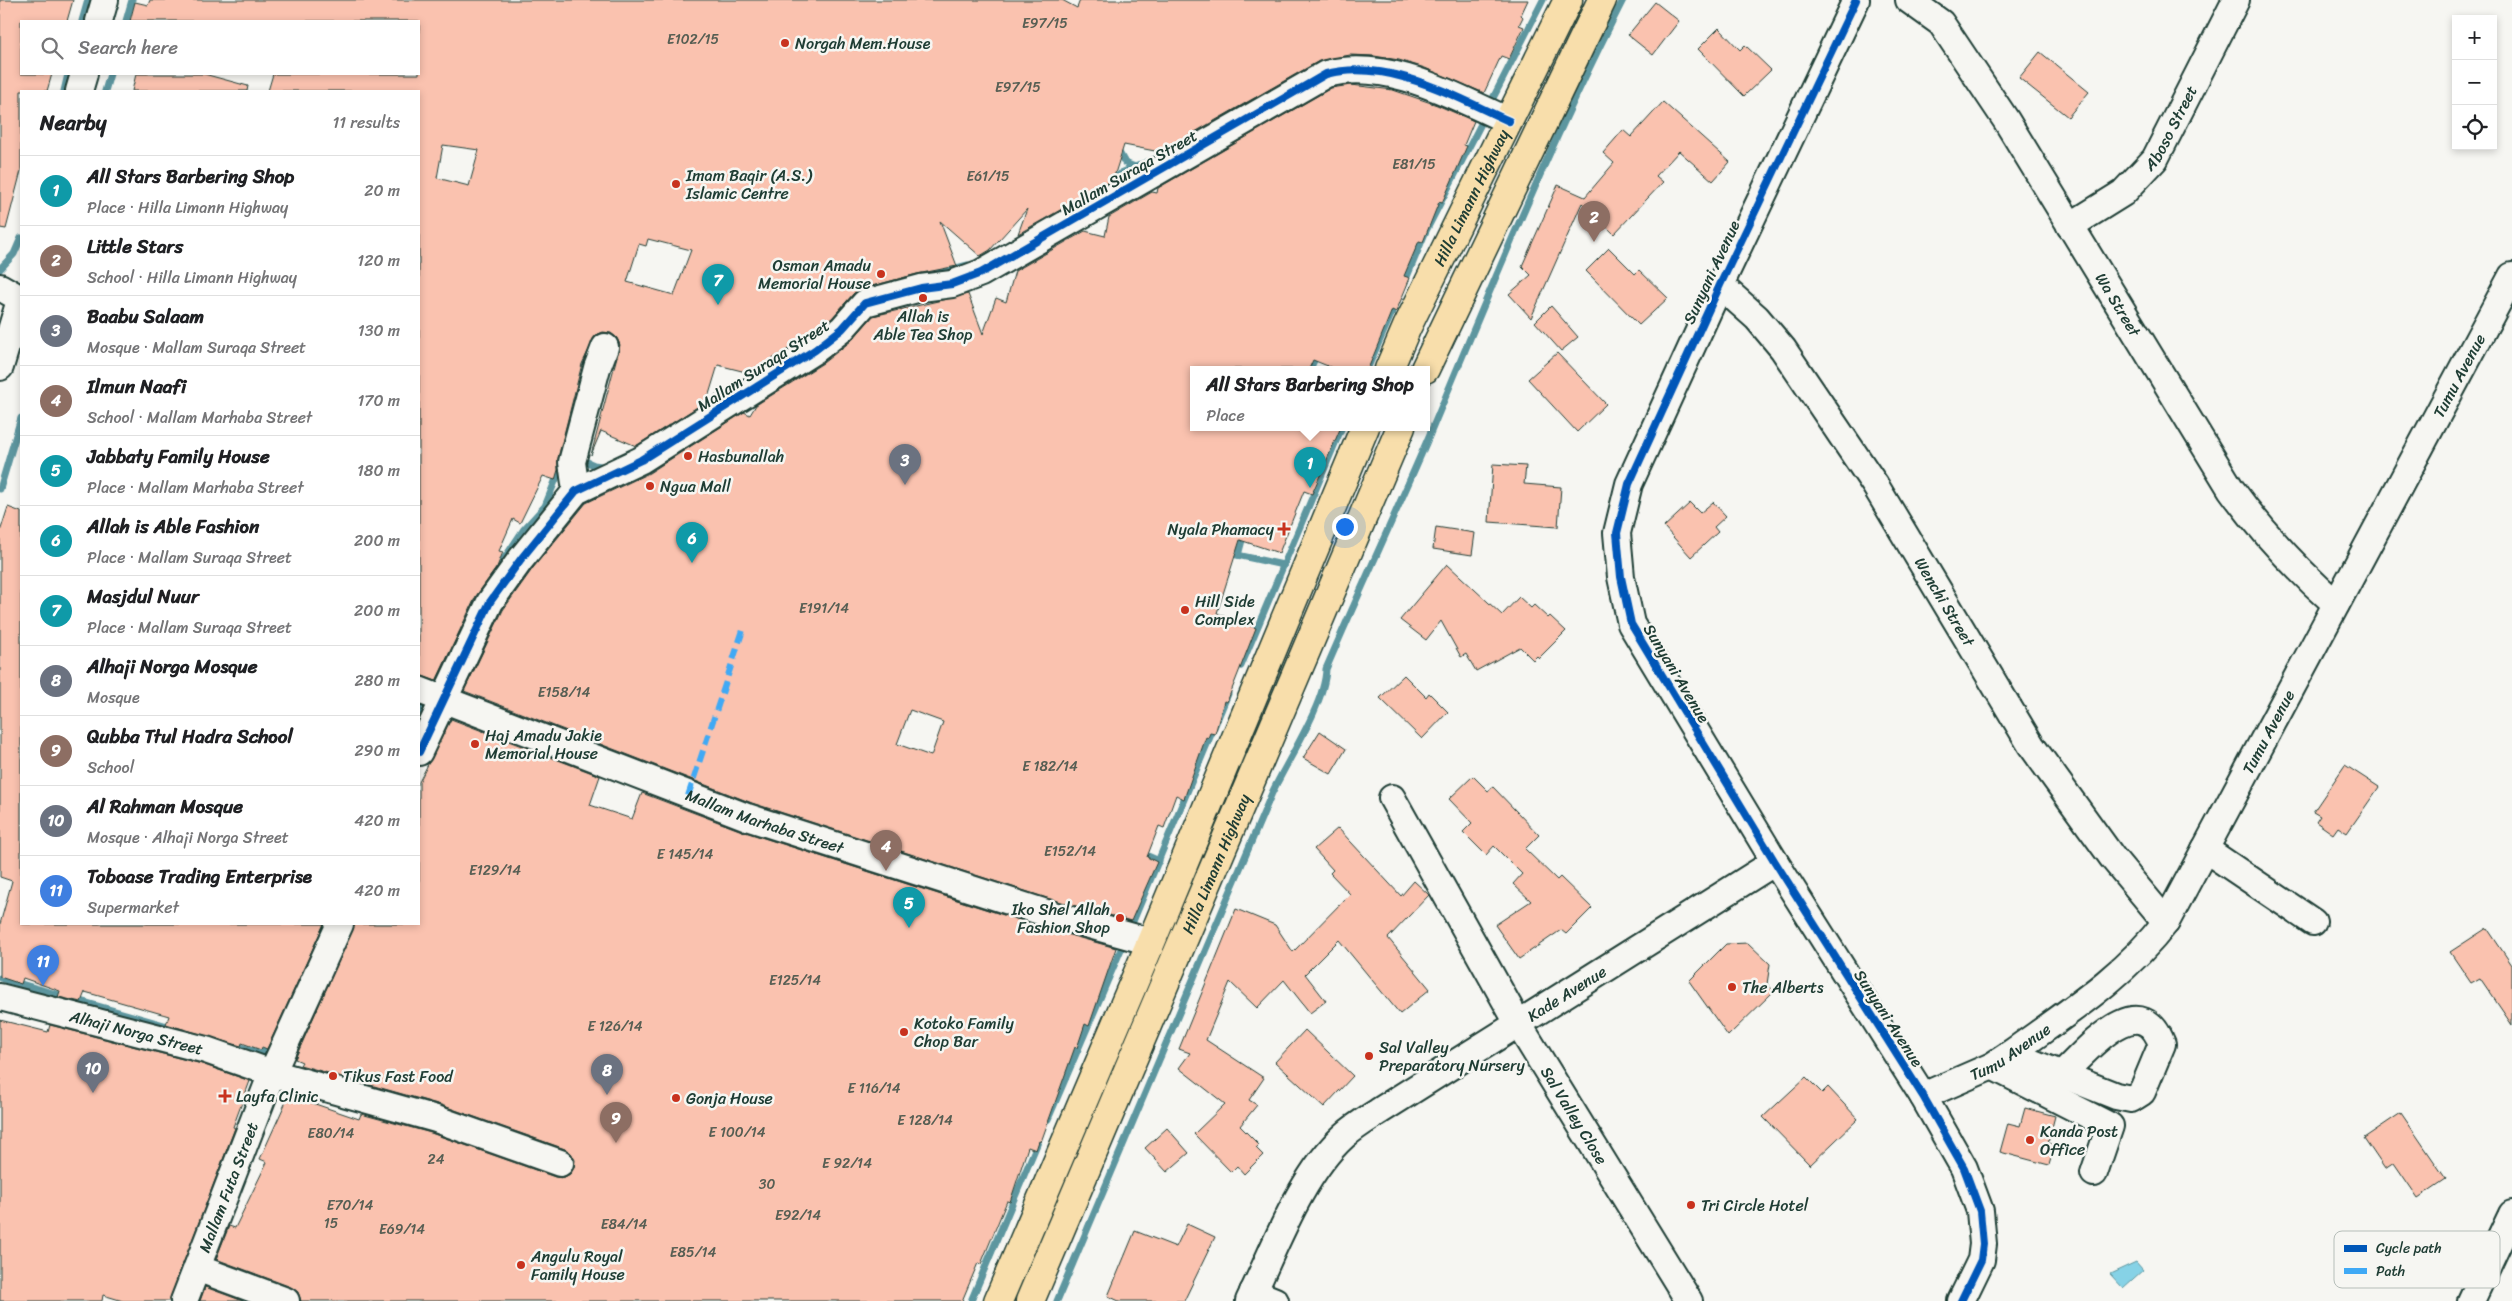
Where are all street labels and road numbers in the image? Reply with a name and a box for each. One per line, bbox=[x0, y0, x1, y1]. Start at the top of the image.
street label: Aboso Street bbox=[2136, 80, 2205, 179]
street label: Mallam Suraqa Street bbox=[1055, 121, 1203, 223]
street label: Hilla Limann Highway bbox=[1425, 123, 1518, 272]
street label: Sunyani Avenue bbox=[1675, 215, 1748, 329]
street label: Wa Street bbox=[2087, 267, 2149, 343]
street label: Mallam Suraqa Street bbox=[691, 311, 836, 419]
street label: Tumu Avenue bbox=[2425, 328, 2494, 423]
street label: Wenchi Street bbox=[1906, 551, 1983, 653]
street label: Sunyani Avenue bbox=[1635, 618, 1718, 729]
street label: Tumu Avenue bbox=[2234, 684, 2303, 779]
street label: Mallam Marhaba Street bbox=[681, 781, 848, 862]
street label: Hilla Limann Highway bbox=[1173, 788, 1259, 939]
street label: Kade Avenue bbox=[1521, 957, 1612, 1030]
street label: Sunyani Avenue bbox=[1846, 963, 1931, 1073]
street label: Alhaji Norga Street bbox=[66, 1001, 206, 1064]
street label: Tumu Avenue bbox=[1965, 1015, 2057, 1089]
street label: Sal Valley Close bbox=[1533, 1060, 1616, 1170]
street label: Mallam Futa Street bbox=[190, 1118, 267, 1257]

